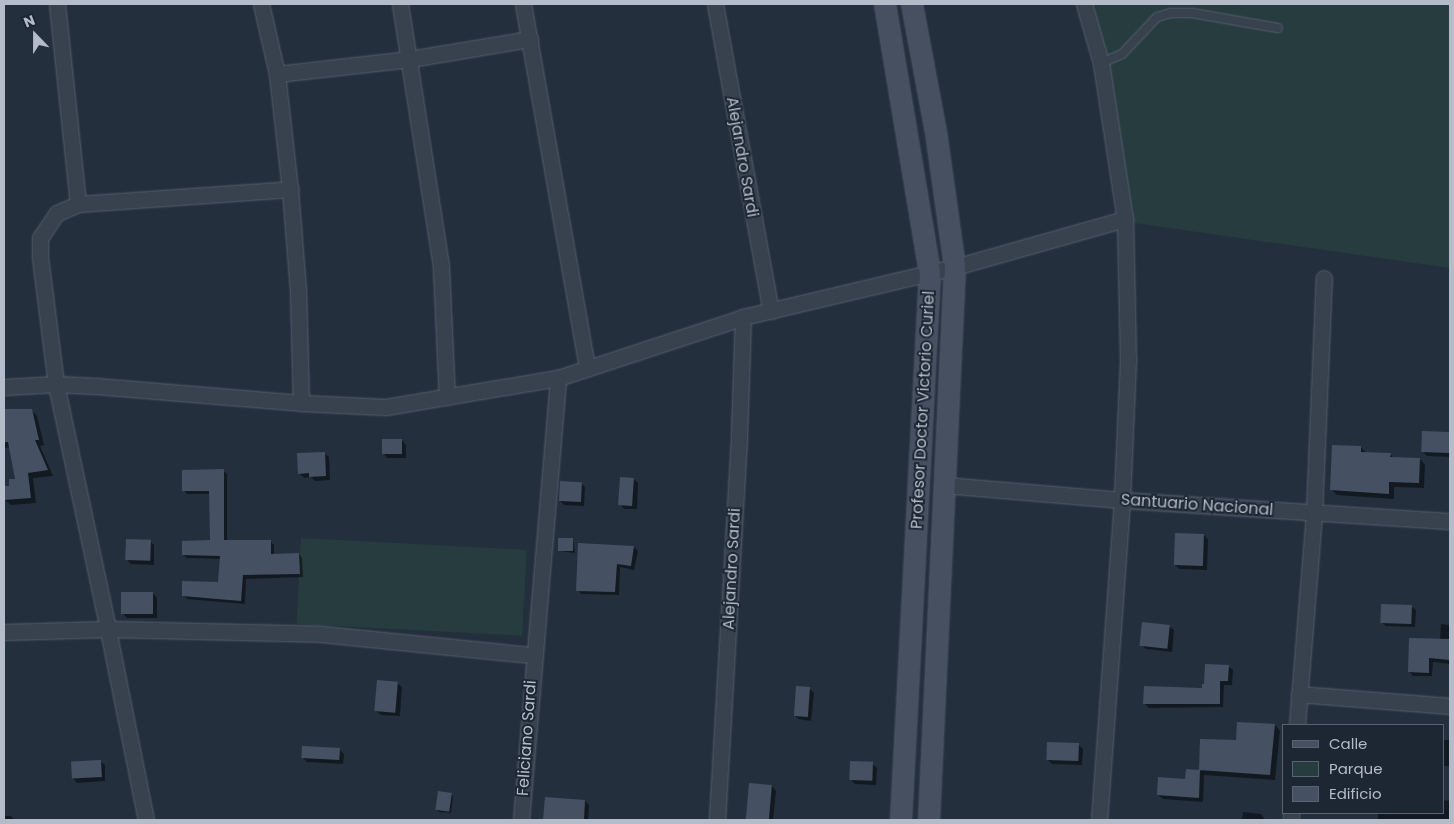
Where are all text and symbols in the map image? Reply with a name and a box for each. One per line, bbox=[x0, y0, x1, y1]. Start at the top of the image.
north arrow bbox=[10, 10, 60, 60]
text: N bbox=[21, 10, 38, 32]
street label: Alejandro Sardi bbox=[722, 95, 762, 219]
street label: Profesor Doctor Victorio Curiel bbox=[907, 290, 939, 530]
street label: Santuario Nacional bbox=[1120, 490, 1274, 520]
street label: Alejandro Sardi bbox=[719, 508, 745, 630]
street label: Feliciano Sardi bbox=[513, 679, 541, 797]
legend bbox=[1282, 724, 1444, 814]
text: Calle bbox=[1329, 733, 1367, 754]
text: Parque bbox=[1329, 758, 1382, 779]
text: Edificio bbox=[1329, 783, 1382, 804]

